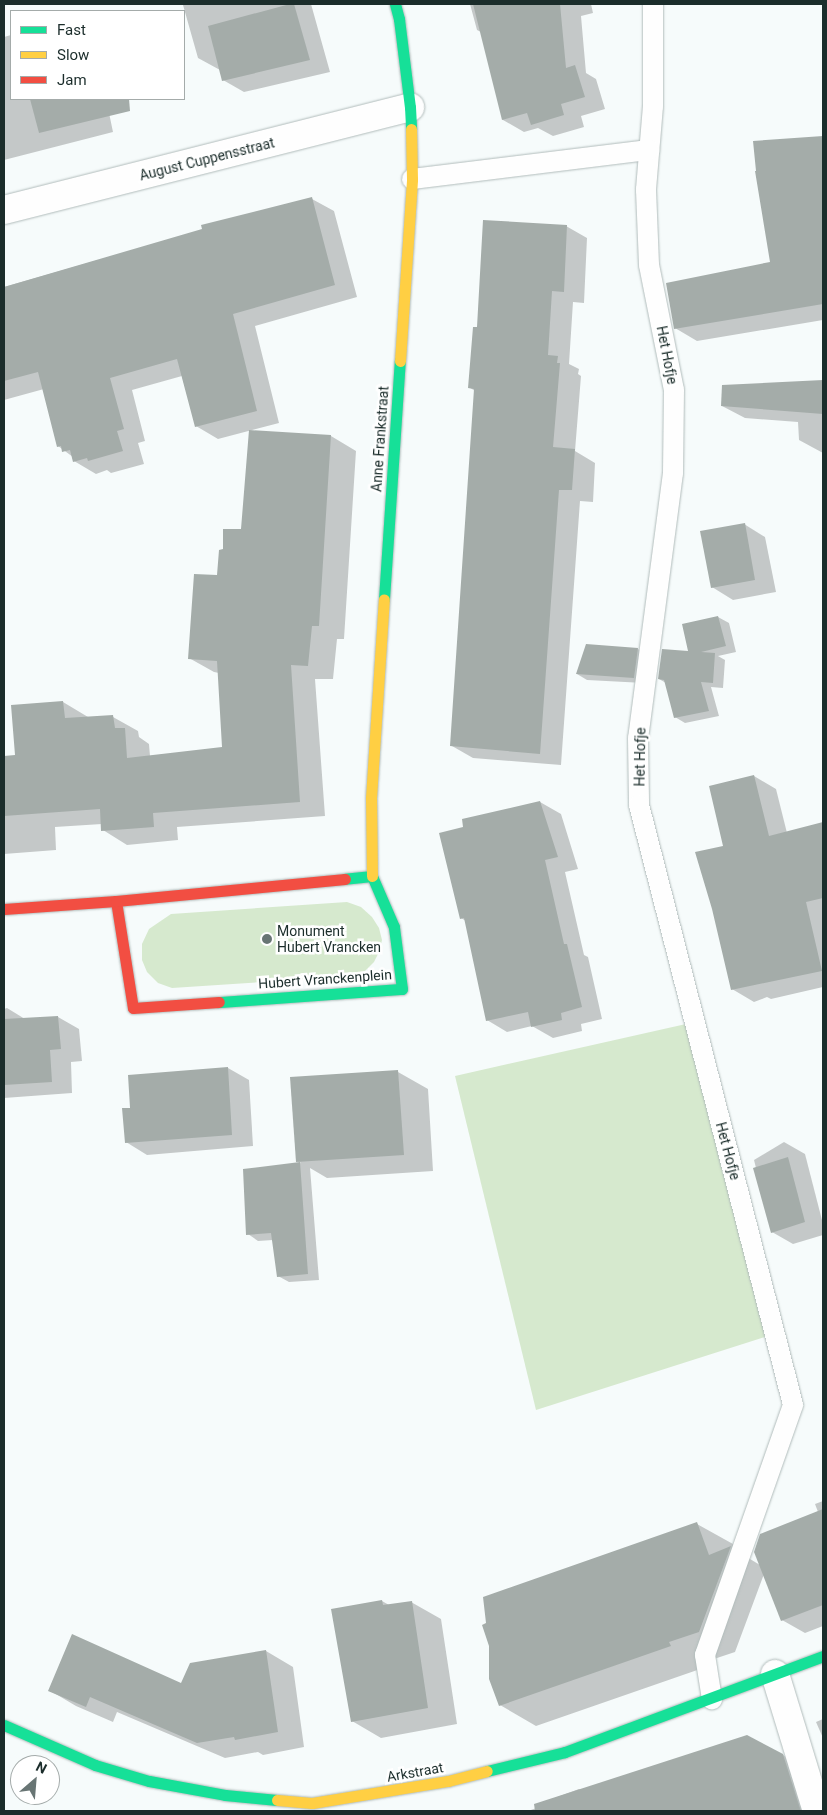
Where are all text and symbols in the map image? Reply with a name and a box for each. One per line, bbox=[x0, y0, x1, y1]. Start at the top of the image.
legend bbox=[10, 10, 185, 100]
text: Fast bbox=[57, 21, 86, 39]
text: Slow bbox=[57, 46, 89, 64]
text: Jam bbox=[57, 71, 87, 89]
street label: August Cuppensstraat bbox=[138, 134, 276, 184]
street label: Het Hofje bbox=[653, 324, 681, 386]
street label: Anne Frankstraat bbox=[368, 386, 392, 492]
street label: Het Hofje bbox=[631, 727, 649, 787]
place label: Monument Hubert Vrancken bbox=[277, 923, 381, 956]
marker: Monument Hubert Vrancken bbox=[261, 933, 273, 945]
street label: Hubert Vranckenplein bbox=[258, 966, 392, 992]
street label: Het Hofje bbox=[712, 1120, 744, 1182]
north arrow bbox=[10, 1755, 60, 1805]
text: N bbox=[33, 1758, 49, 1777]
street label: Arkstraat bbox=[385, 1759, 445, 1785]

